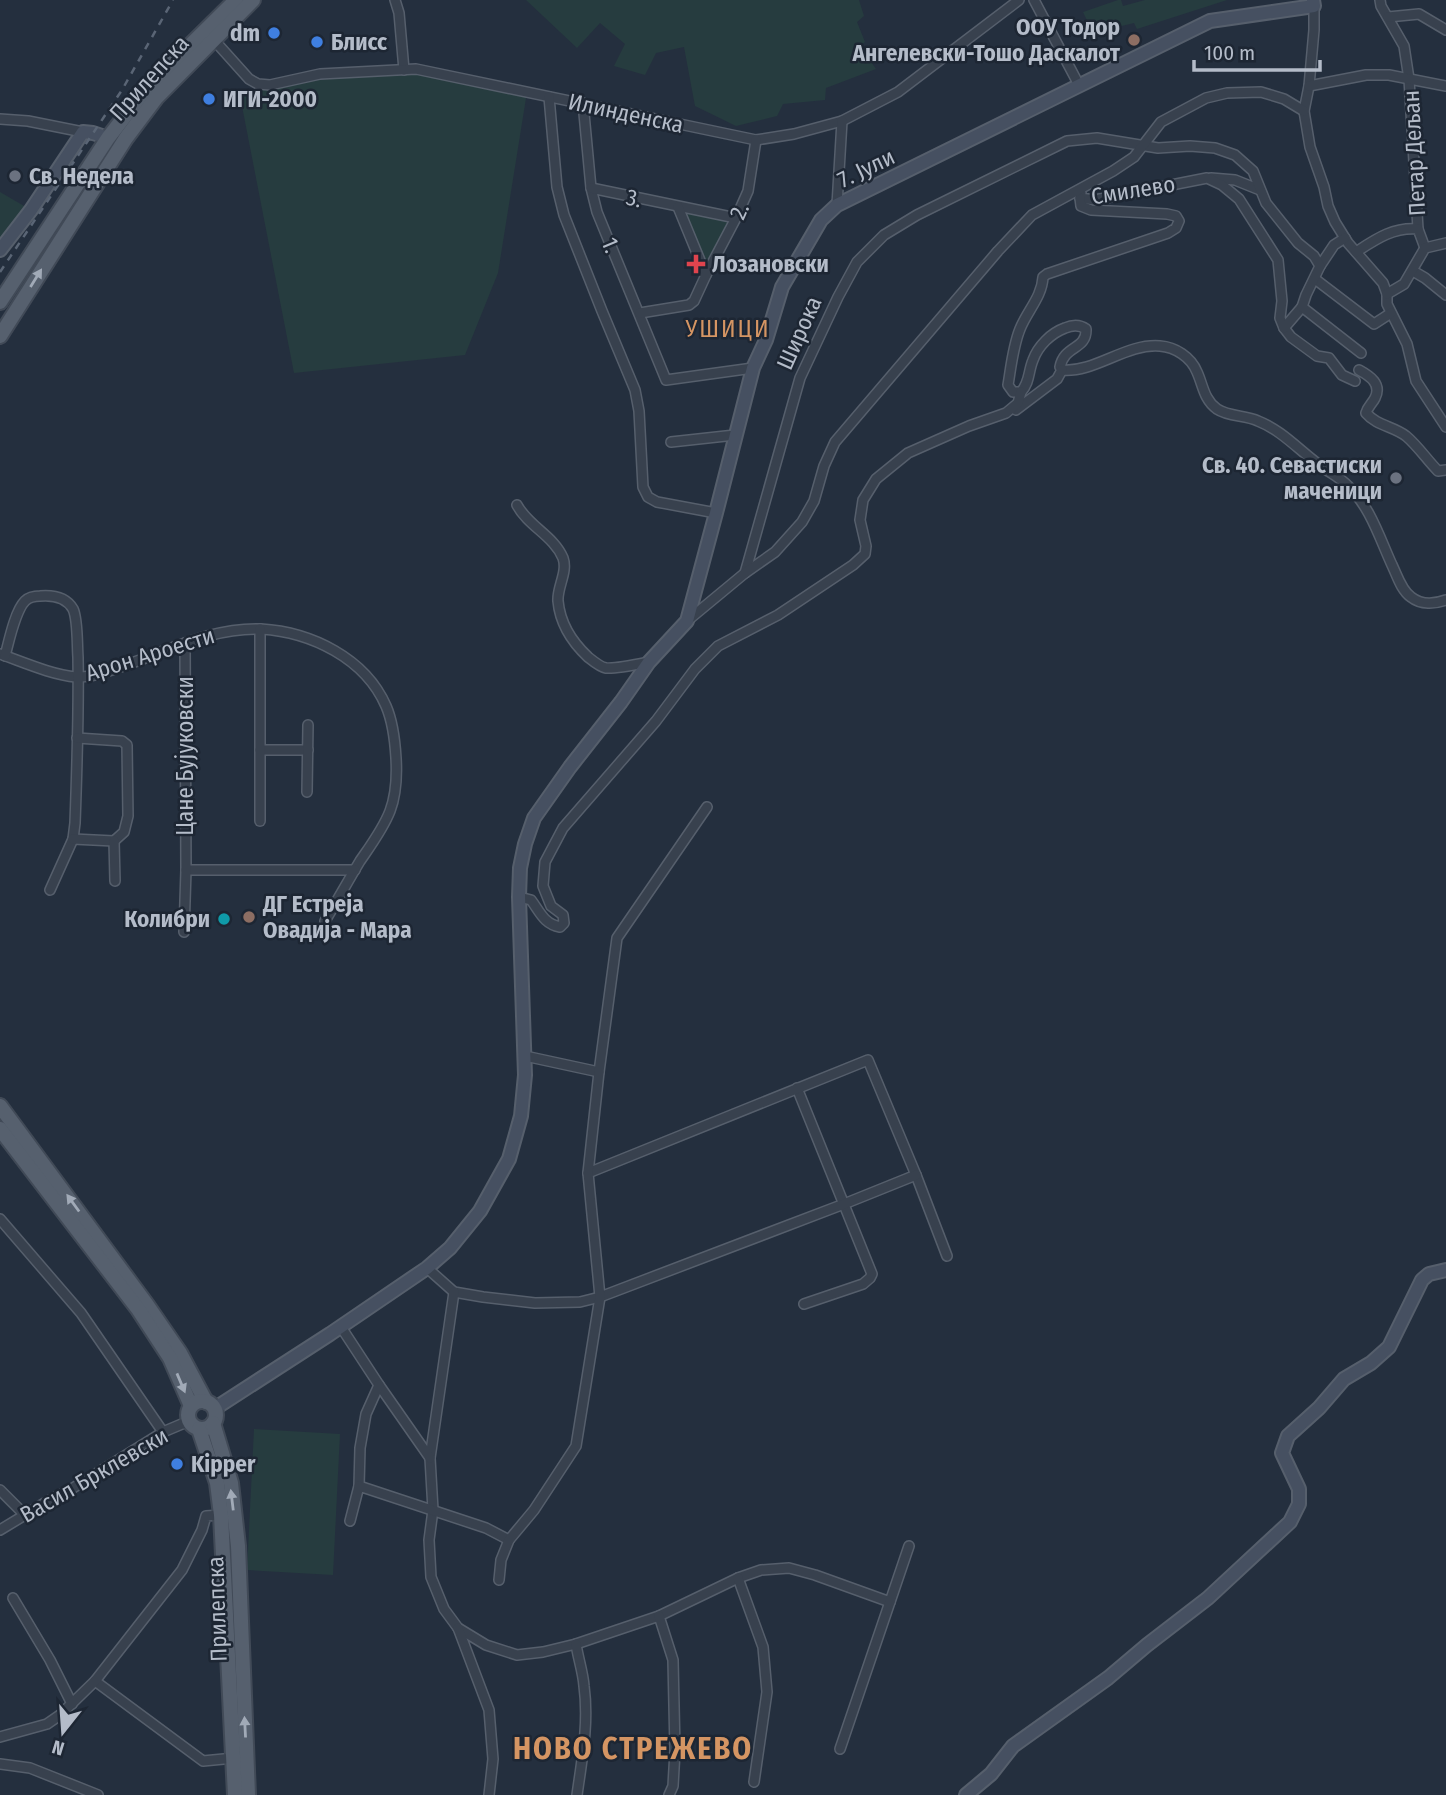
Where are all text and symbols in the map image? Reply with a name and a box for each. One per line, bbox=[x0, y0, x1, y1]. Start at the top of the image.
place label: ООУ Тодор Ангелевски-Тошо Даскалот bbox=[852, 13, 1121, 67]
place label: dm bbox=[230, 19, 260, 47]
marker: dm bbox=[266, 25, 282, 41]
place label: Блисс bbox=[331, 28, 387, 56]
scale bar bbox=[1194, 28, 1320, 72]
street label: Прилепска bbox=[103, 29, 195, 127]
marker: ООУ Тодор Ангелевски-Тошо Даскалот bbox=[1126, 32, 1142, 48]
marker: Блисс bbox=[309, 34, 325, 50]
text: 100 m bbox=[1204, 40, 1255, 66]
place label: ИГИ-2000 bbox=[223, 85, 317, 113]
street label: Илинденска bbox=[566, 87, 686, 139]
street label: Петар Дељан bbox=[1397, 89, 1431, 217]
marker: ИГИ-2000 bbox=[201, 91, 217, 107]
street label: 7. Јули bbox=[833, 142, 899, 194]
place label: Св. Недела bbox=[29, 162, 134, 190]
marker: Св. Недела bbox=[7, 168, 23, 184]
street label: Смилево bbox=[1089, 170, 1177, 210]
street label: 3. bbox=[624, 183, 644, 213]
street label: 2. bbox=[723, 198, 755, 224]
street label: 1. bbox=[595, 233, 627, 257]
place label: Лозановски bbox=[712, 250, 829, 278]
marker: Лозановски bbox=[686, 254, 706, 274]
one-way arrow bbox=[30, 268, 43, 288]
street label: Широка bbox=[770, 292, 828, 374]
district label: УШИЦИ bbox=[684, 315, 771, 343]
place label: Св. 40. Севастиски маченици bbox=[1202, 451, 1382, 505]
marker: Св. 40. Севастиски маченици bbox=[1388, 470, 1404, 486]
street label: Арон Ароести bbox=[82, 621, 218, 687]
street label: Цане Бујуковски bbox=[171, 676, 199, 836]
place label: ДГ Естреја Овадија - Мара bbox=[262, 890, 412, 944]
place label: Колибри bbox=[124, 905, 210, 933]
marker: ДГ Естреја Овадија - Мара bbox=[241, 909, 257, 925]
marker: Колибри bbox=[216, 911, 232, 927]
one-way arrow bbox=[66, 1194, 80, 1212]
one-way arrow bbox=[176, 1373, 187, 1394]
street label: Васил Брклевски bbox=[15, 1421, 173, 1529]
place label: Kipper bbox=[191, 1450, 256, 1478]
marker: Kipper bbox=[169, 1456, 185, 1472]
one-way arrow bbox=[227, 1489, 238, 1511]
street label: Прилепска bbox=[201, 1556, 233, 1662]
north arrow bbox=[28, 1697, 98, 1767]
one-way arrow bbox=[240, 1716, 251, 1738]
district label: НОВО СТРЕЖЕВО bbox=[513, 1731, 753, 1767]
text: N bbox=[49, 1735, 67, 1760]

